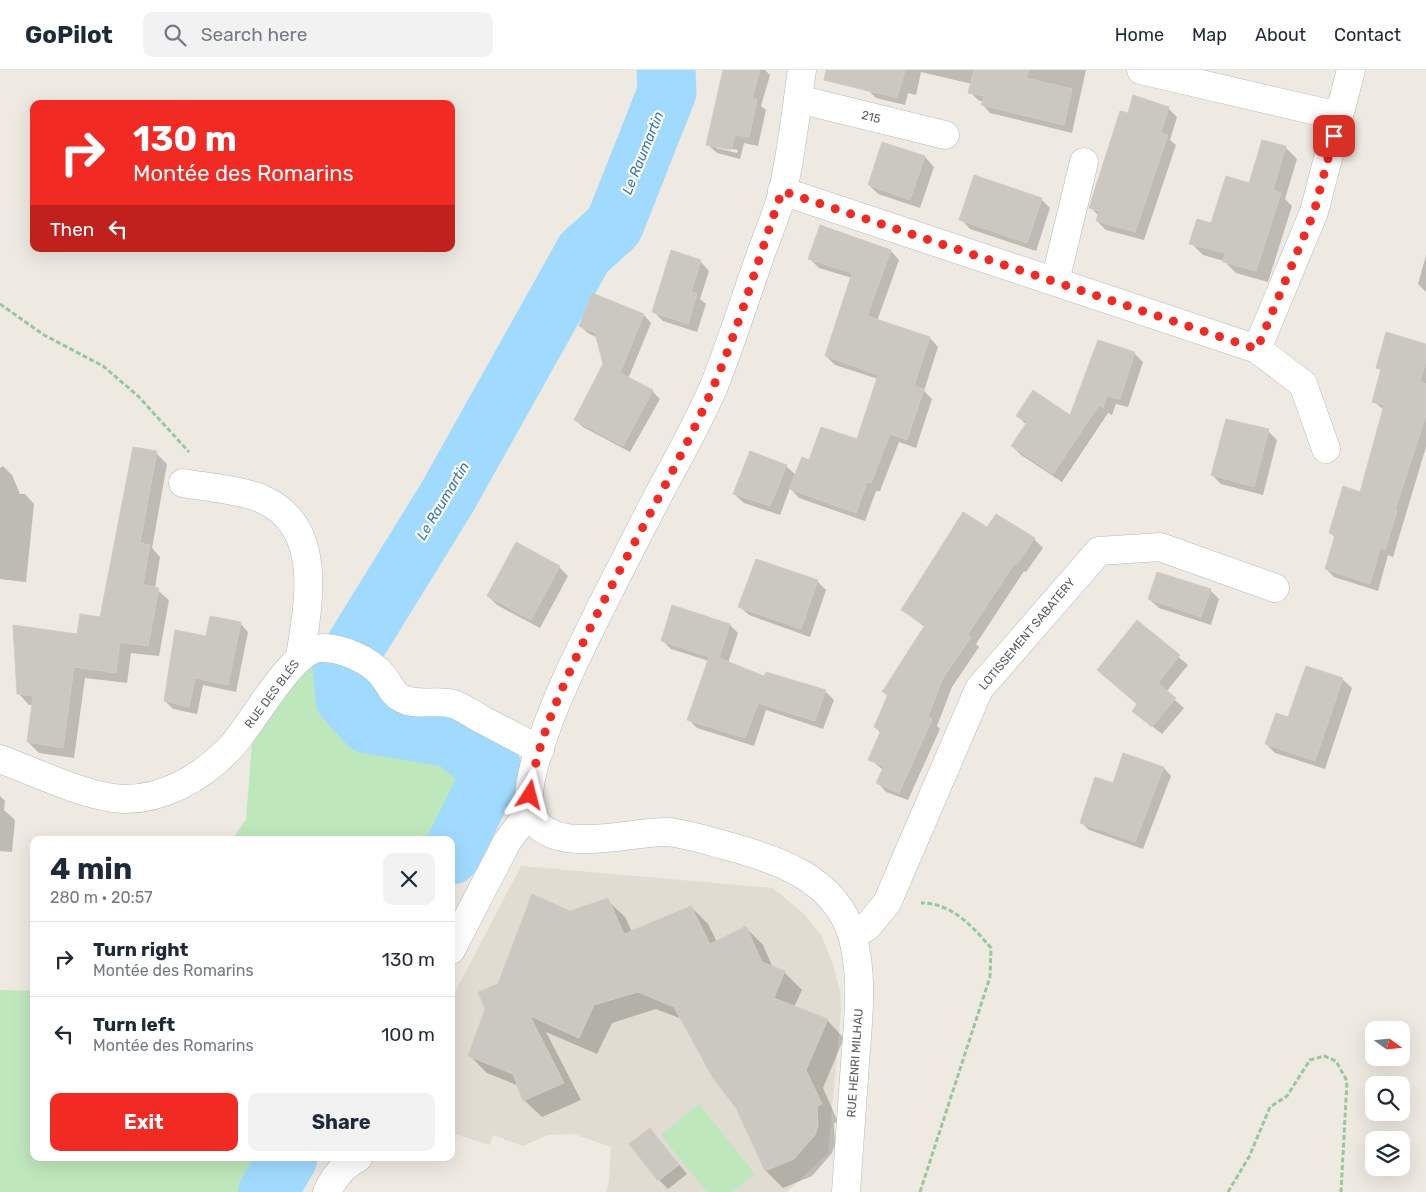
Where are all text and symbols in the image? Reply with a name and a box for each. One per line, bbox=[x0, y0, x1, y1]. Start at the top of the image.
search box bbox=[143, 12, 493, 57]
text: GoPilot bbox=[25, 21, 113, 49]
icon: search bbox=[161, 21, 189, 49]
text: Search here bbox=[201, 23, 307, 46]
text: Home bbox=[1115, 24, 1164, 46]
text: Map bbox=[1192, 24, 1227, 46]
text: About bbox=[1255, 24, 1306, 46]
text: Contact bbox=[1334, 24, 1401, 46]
street label: 215 bbox=[860, 108, 882, 126]
water label: Le Raumartin bbox=[619, 109, 667, 197]
pin bbox=[1313, 115, 1355, 157]
text: 130 m bbox=[133, 118, 237, 160]
icon: right bbox=[50, 120, 115, 185]
icon: arrive bbox=[1320, 122, 1348, 150]
text: Montée des Romarins bbox=[133, 160, 354, 187]
icon: left bbox=[104, 215, 132, 243]
text: Then bbox=[50, 218, 94, 241]
water label: Le Raumartin bbox=[413, 459, 473, 543]
street label: LOTISSEMENT SABATERY bbox=[976, 575, 1078, 693]
street label: RUE DES BLÉS bbox=[242, 657, 302, 731]
position arrow bbox=[503, 768, 555, 820]
text: 4 min bbox=[50, 851, 132, 887]
button: close bbox=[383, 853, 435, 905]
text: 280 m · 20:57 bbox=[50, 888, 152, 907]
text: Turn right bbox=[93, 938, 188, 961]
icon: right bbox=[50, 945, 78, 973]
text: 130 m bbox=[382, 948, 435, 971]
text: Montée des Romarins bbox=[93, 961, 254, 980]
street label: RUE HENRI MILHAU bbox=[844, 1008, 866, 1118]
text: Turn left bbox=[93, 1013, 175, 1036]
icon: left bbox=[50, 1020, 78, 1048]
north arrow bbox=[1365, 1021, 1410, 1066]
map controls bbox=[1365, 1021, 1410, 1176]
text: 100 m bbox=[381, 1023, 435, 1046]
text: Montée des Romarins bbox=[93, 1036, 254, 1055]
button: search bbox=[1365, 1076, 1410, 1121]
button: Exit bbox=[50, 1093, 238, 1151]
button: Share bbox=[248, 1093, 435, 1151]
button: layers bbox=[1365, 1131, 1410, 1176]

